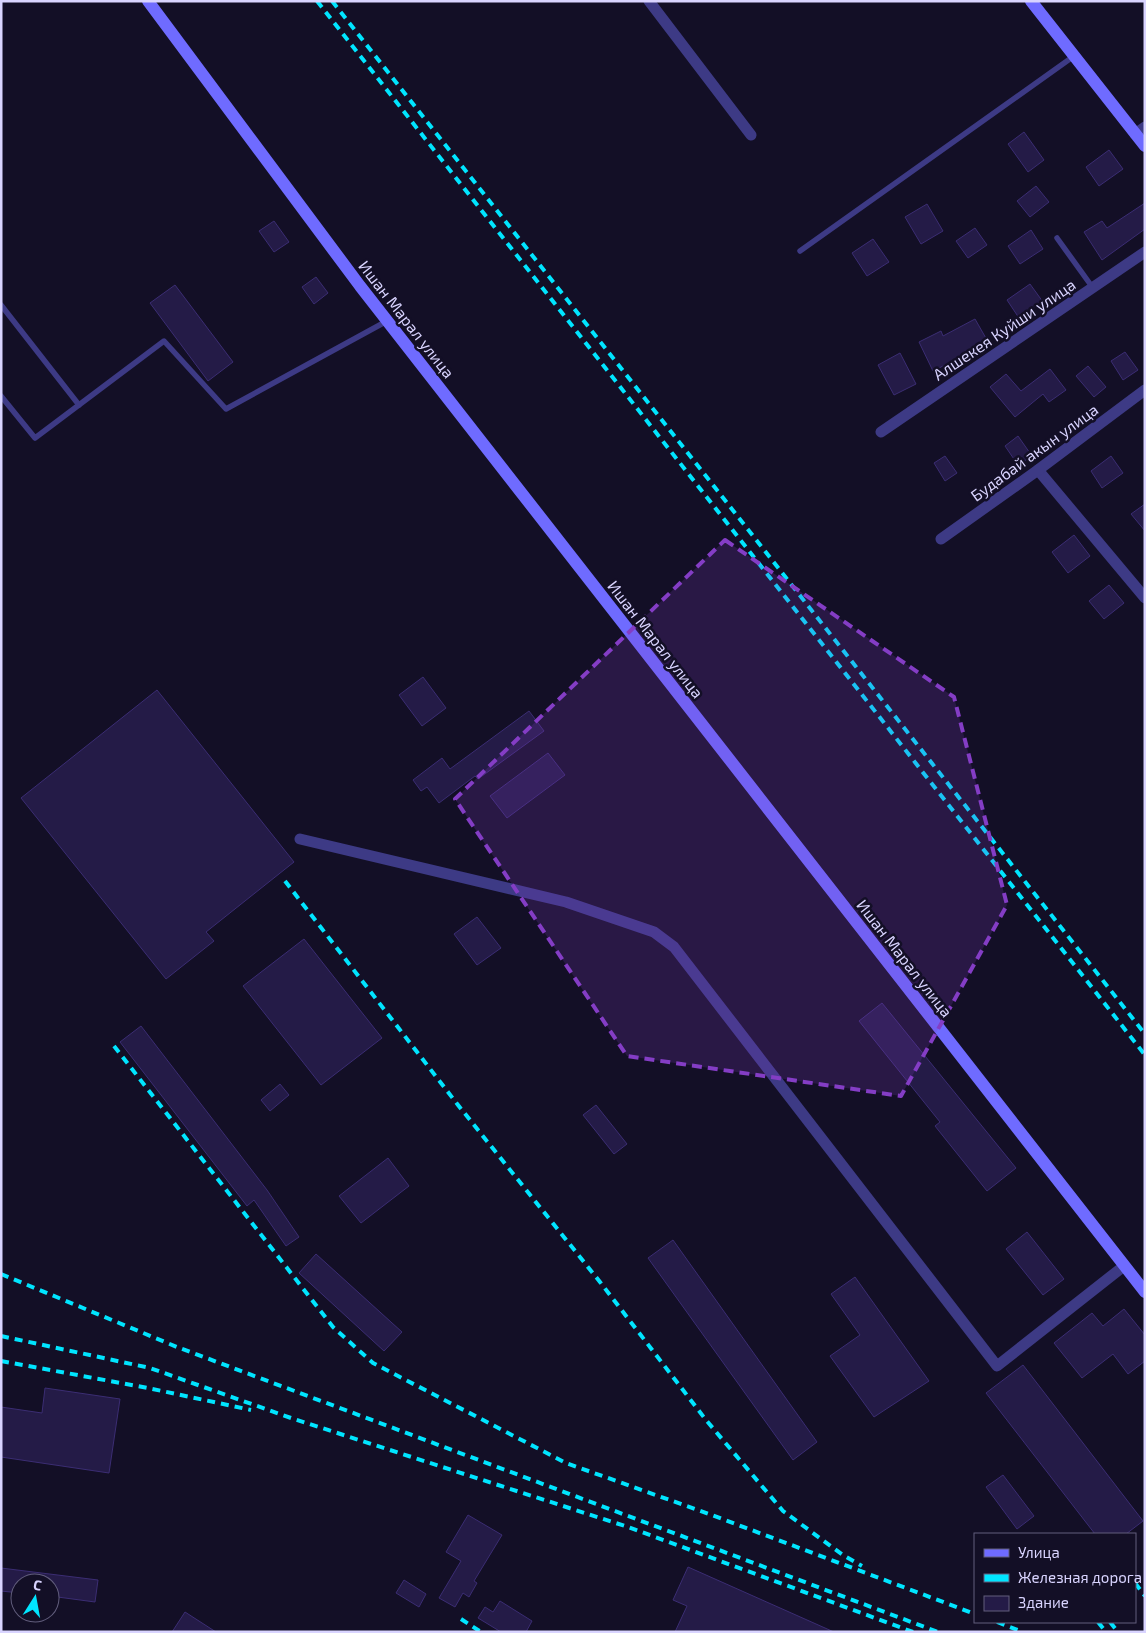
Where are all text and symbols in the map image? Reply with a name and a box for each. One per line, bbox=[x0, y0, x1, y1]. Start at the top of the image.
street label: Ишан Марал улица bbox=[354, 256, 459, 382]
street label: Алшекея Куйши улица bbox=[929, 274, 1079, 385]
street label: Будабай акын улица bbox=[966, 399, 1102, 505]
street label: Ишан Марал улица bbox=[603, 576, 708, 702]
street label: Ишан Марал улица bbox=[852, 895, 957, 1021]
legend bbox=[974, 1533, 1136, 1623]
text: Улица bbox=[1018, 1543, 1060, 1561]
text: Железная дорога bbox=[1018, 1568, 1142, 1586]
north arrow bbox=[10, 1573, 60, 1623]
text: С bbox=[32, 1576, 43, 1594]
text: Здание bbox=[1018, 1593, 1069, 1611]

